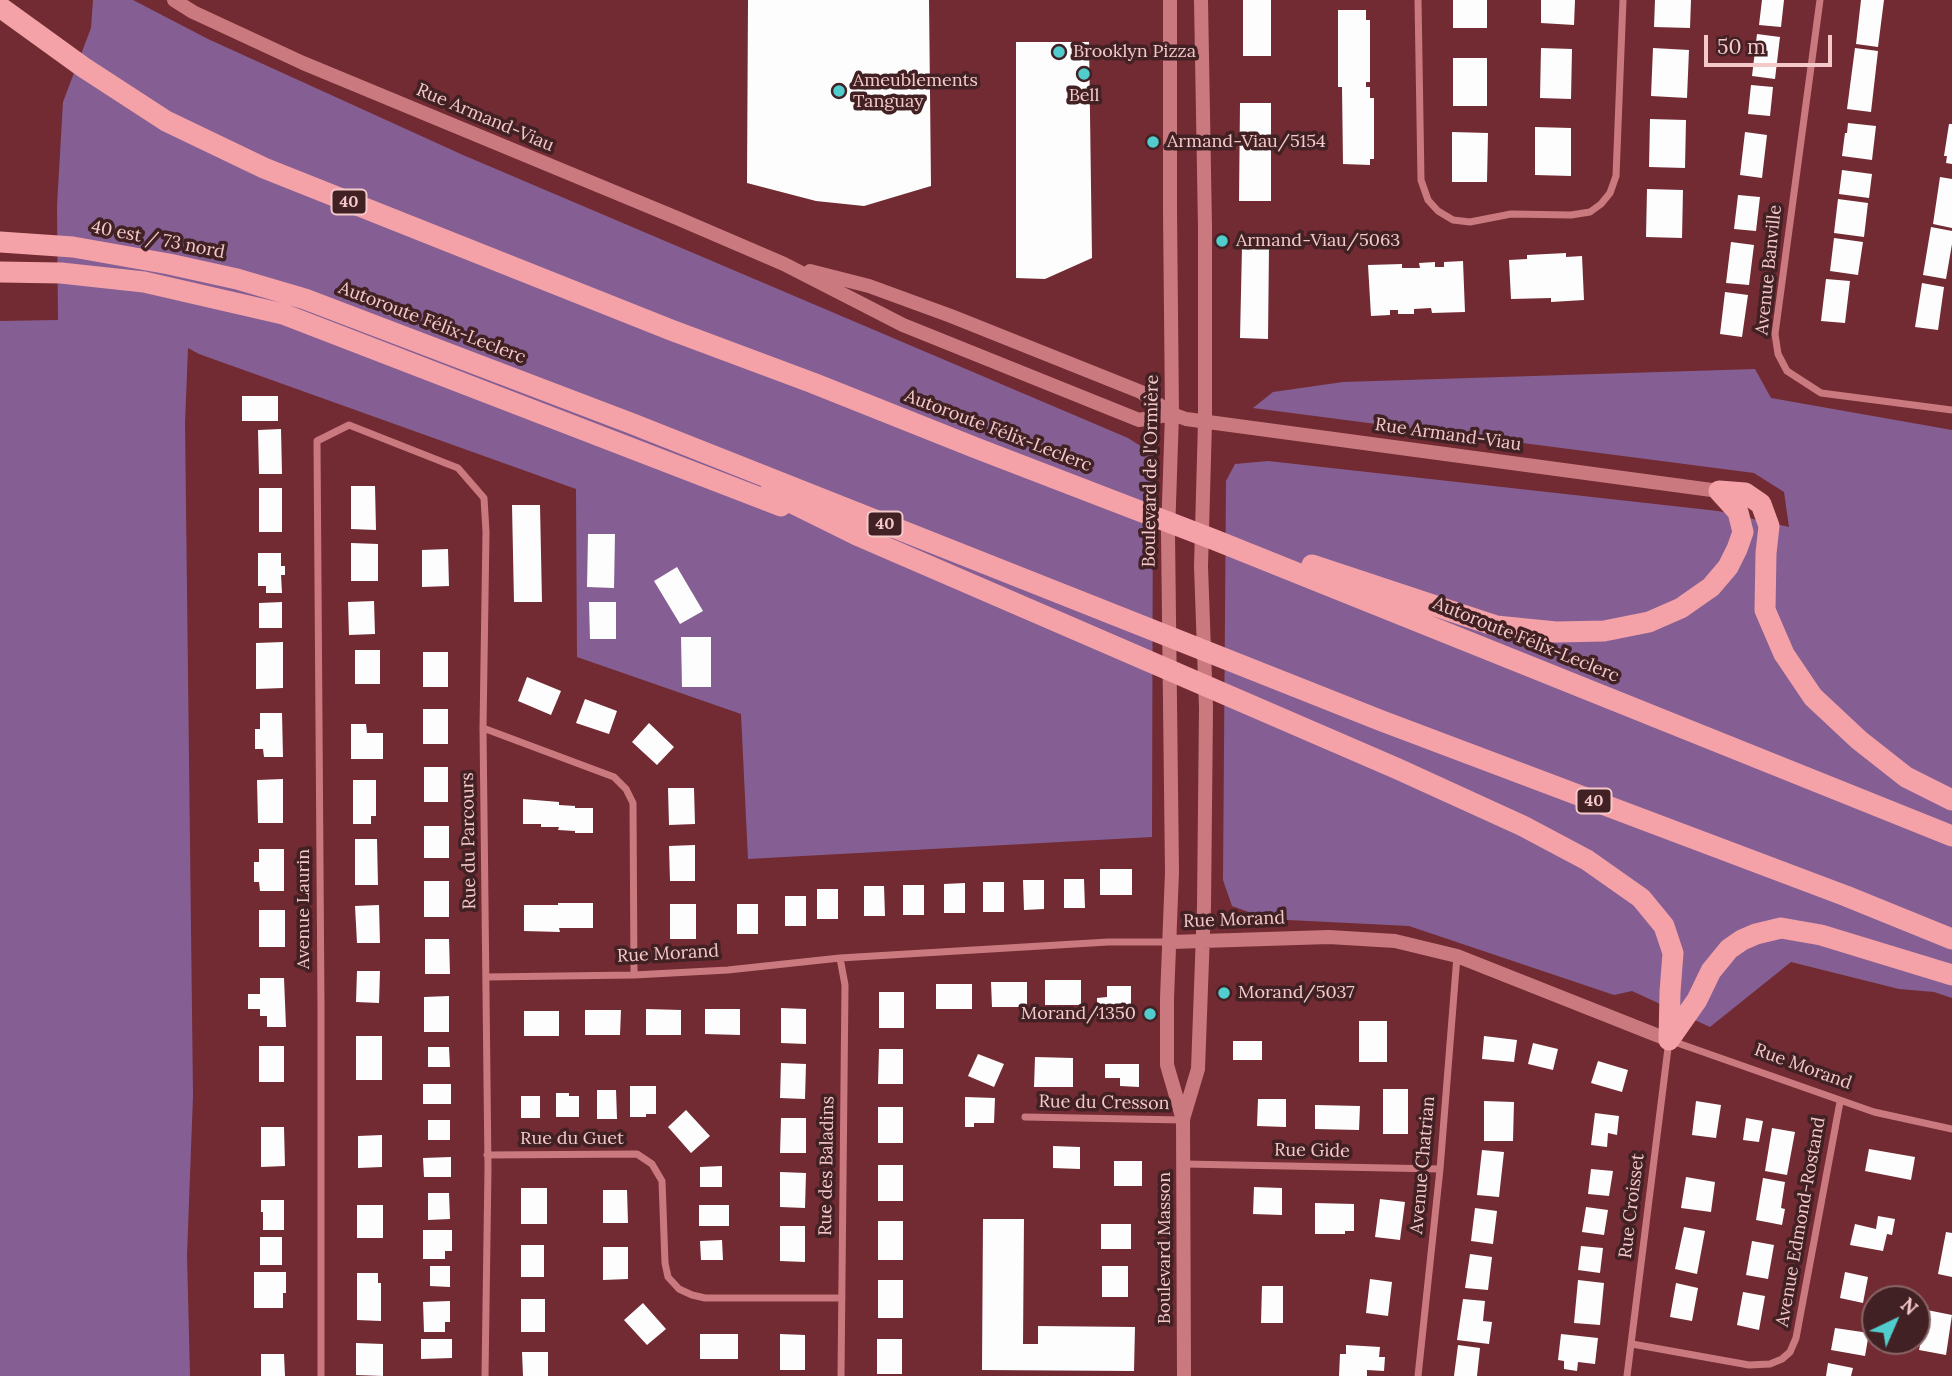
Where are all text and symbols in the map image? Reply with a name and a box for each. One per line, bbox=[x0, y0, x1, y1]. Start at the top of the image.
scale bar bbox=[1707, 21, 1835, 65]
text: 50 m bbox=[1717, 33, 1766, 60]
place label: Brooklyn Pizza bbox=[1073, 41, 1196, 63]
marker: Brooklyn Pizza bbox=[1051, 44, 1067, 60]
marker: Bell bbox=[1076, 66, 1092, 82]
place label: Ameublements Tanguay bbox=[853, 70, 978, 112]
street label: Rue Armand-Viau bbox=[413, 79, 557, 157]
marker: Ameublements Tanguay bbox=[831, 83, 847, 99]
place label: Bell bbox=[1069, 85, 1099, 107]
place label: Armand-Viau/5154 bbox=[1167, 131, 1326, 153]
marker: Armand-Viau/5154 bbox=[1145, 134, 1161, 150]
road number: 40 bbox=[332, 190, 366, 214]
street label: Avenue Banville bbox=[1751, 204, 1787, 336]
street label: 40 est / 73 nord bbox=[89, 216, 227, 264]
place label: Armand-Viau/5063 bbox=[1236, 230, 1400, 252]
marker: Armand-Viau/5063 bbox=[1214, 233, 1230, 249]
street label: Autoroute Félix-Leclerc bbox=[335, 277, 529, 369]
street label: Boulevard de l'Ormière bbox=[1139, 374, 1163, 568]
street label: Autoroute Félix-Leclerc bbox=[901, 385, 1095, 477]
street label: Rue Armand-Viau bbox=[1374, 414, 1522, 456]
road number: 40 bbox=[868, 512, 903, 537]
street label: Autoroute Félix-Leclerc bbox=[1430, 593, 1622, 687]
street label: Rue du Parcours bbox=[457, 772, 481, 910]
road number: 40 bbox=[1576, 788, 1612, 814]
street label: Avenue Laurin bbox=[293, 849, 315, 969]
street label: Rue Morand bbox=[1183, 907, 1285, 933]
street label: Rue Morand bbox=[616, 941, 720, 967]
place label: Morand/5037 bbox=[1238, 982, 1355, 1004]
marker: Morand/5037 bbox=[1216, 985, 1232, 1001]
place label: Morand/1350 bbox=[1021, 1003, 1136, 1025]
marker: Morand/1350 bbox=[1142, 1006, 1158, 1022]
street label: Rue Morand bbox=[1751, 1039, 1855, 1095]
street label: Rue du Cresson bbox=[1038, 1091, 1170, 1115]
street label: Avenue Chatrian bbox=[1406, 1095, 1440, 1235]
street label: Rue des Baladins bbox=[815, 1096, 839, 1236]
street label: Avenue Edmond-Rostand bbox=[1772, 1115, 1830, 1329]
street label: Rue du Guet bbox=[520, 1128, 624, 1150]
street label: Rue Gide bbox=[1274, 1140, 1350, 1162]
street label: Rue Croisset bbox=[1615, 1152, 1649, 1260]
street label: Boulevard Masson bbox=[1154, 1172, 1176, 1324]
north arrow bbox=[1861, 1285, 1931, 1355]
text: N bbox=[1896, 1293, 1923, 1320]

